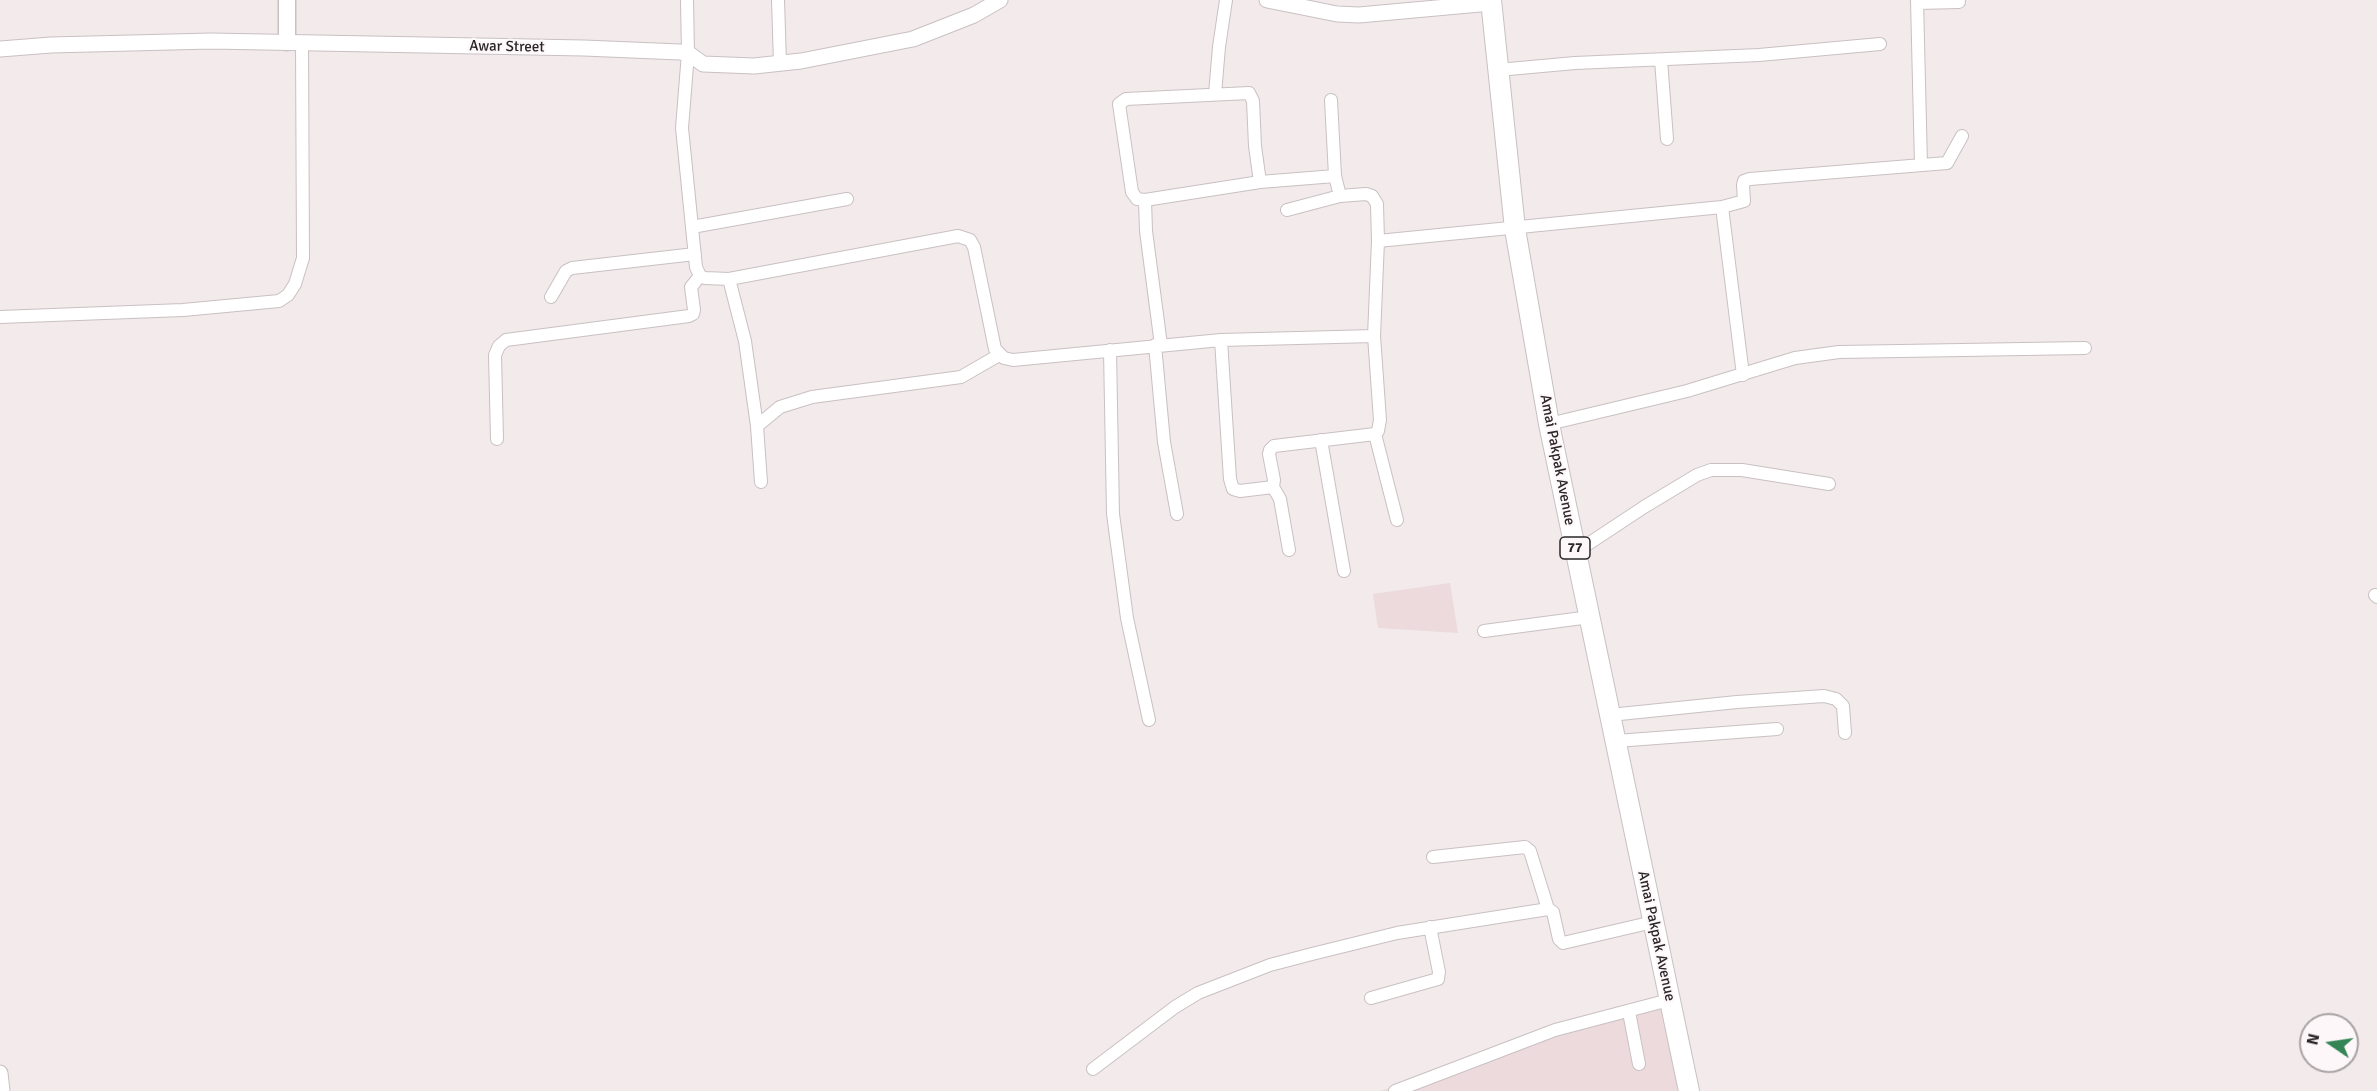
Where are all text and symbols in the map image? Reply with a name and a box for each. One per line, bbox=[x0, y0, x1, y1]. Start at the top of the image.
street label: Awar Street bbox=[469, 37, 545, 57]
street label: Amai Pakpak Avenue bbox=[1536, 393, 1578, 527]
road number: 77 bbox=[1560, 537, 1590, 559]
street label: Amai Pakpak Avenue bbox=[1633, 869, 1679, 1003]
north arrow bbox=[2299, 1013, 2359, 1073]
text: N bbox=[2302, 1032, 2324, 1047]

